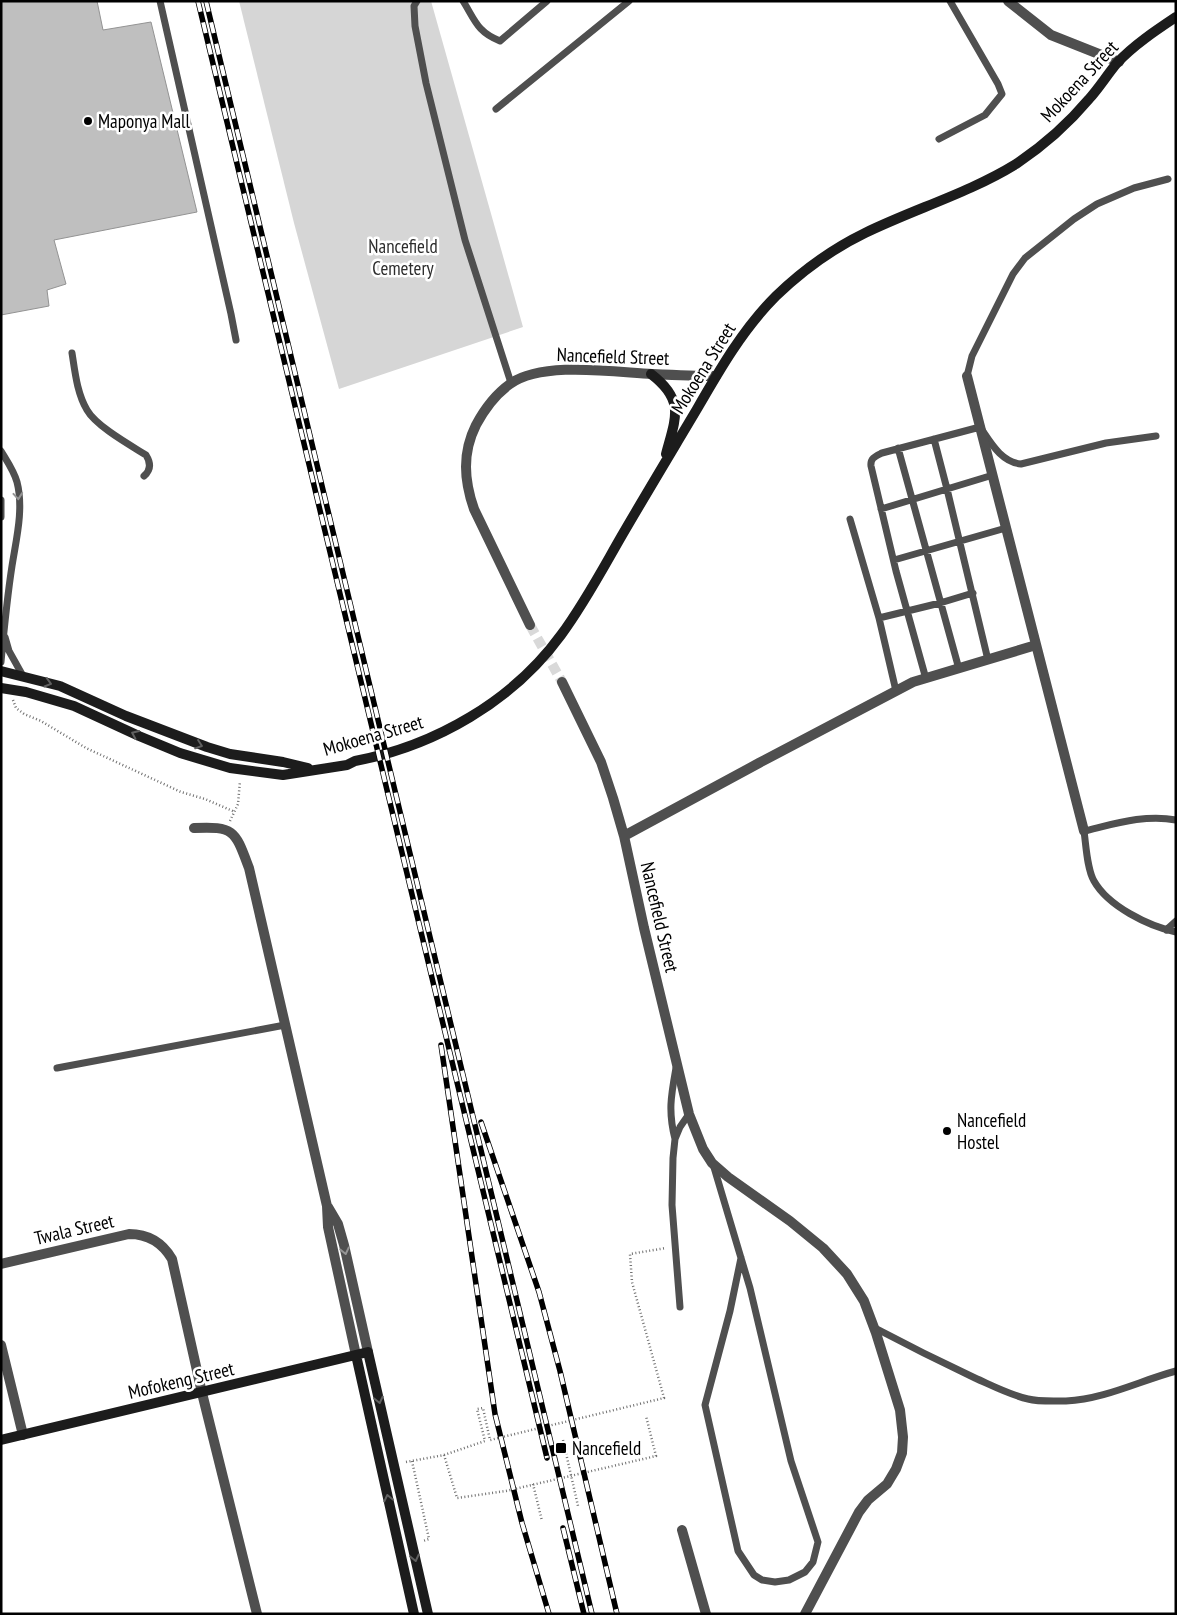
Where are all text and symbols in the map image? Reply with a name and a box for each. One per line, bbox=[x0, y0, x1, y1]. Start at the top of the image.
street label: Mokoena Street bbox=[1035, 35, 1123, 127]
place label: Maponya Mall bbox=[98, 109, 190, 133]
marker: Maponya Mall bbox=[82, 115, 94, 127]
park label: Nancefield Cemetery bbox=[368, 234, 438, 280]
street label: Mokoena Street bbox=[666, 317, 741, 418]
street label: Nancefield Street bbox=[556, 342, 670, 370]
one-way arrow bbox=[12, 492, 23, 500]
one-way arrow bbox=[44, 678, 52, 688]
street label: Mokoena Street bbox=[320, 709, 426, 761]
one-way arrow bbox=[131, 730, 140, 741]
one-way arrow bbox=[194, 739, 203, 749]
street label: Nancefield Street bbox=[636, 859, 685, 975]
place label: Nancefield Hostel bbox=[957, 1108, 1026, 1154]
marker: Nancefield Hostel bbox=[941, 1125, 953, 1137]
street label: Twala Street bbox=[32, 1208, 117, 1250]
one-way arrow bbox=[339, 1246, 350, 1255]
street label: Mofokeng Street bbox=[126, 1356, 237, 1404]
one-way arrow bbox=[373, 1395, 384, 1404]
place label: Nancefield bbox=[572, 1436, 641, 1460]
marker: Nancefield bbox=[554, 1441, 568, 1455]
one-way arrow bbox=[383, 1493, 394, 1502]
one-way arrow bbox=[409, 1554, 420, 1563]

